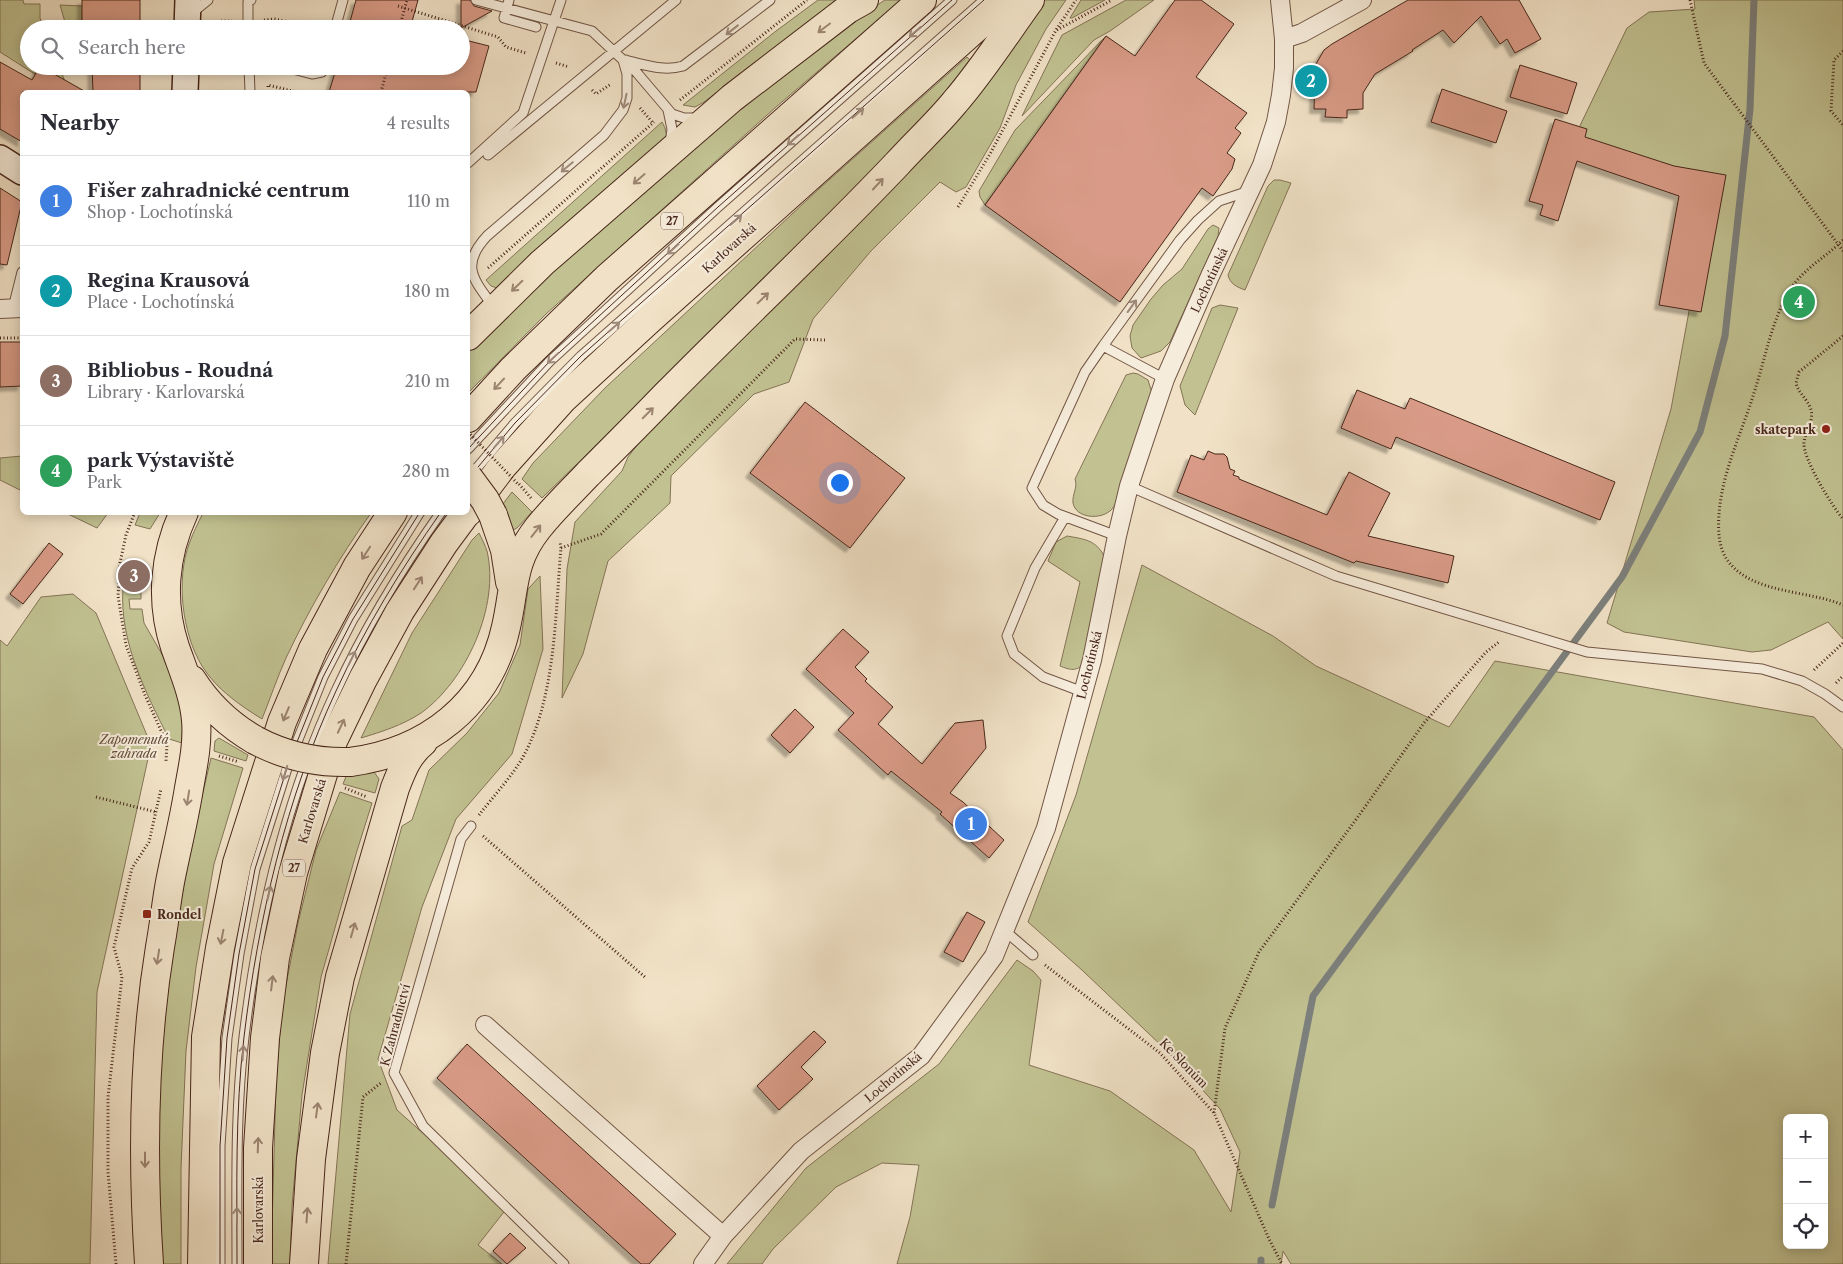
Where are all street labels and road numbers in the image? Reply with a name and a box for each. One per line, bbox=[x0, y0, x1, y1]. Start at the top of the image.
road number: 27 bbox=[661, 212, 683, 230]
street label: Karlovarská bbox=[699, 220, 759, 276]
street label: Lochotínská bbox=[1187, 244, 1231, 315]
street label: Lochotínská bbox=[1073, 629, 1105, 701]
street label: Karlovarská bbox=[295, 776, 329, 845]
road number: 27 bbox=[283, 860, 305, 876]
street label: K Zahradnictví bbox=[377, 982, 413, 1068]
street label: Ke Slonům bbox=[1157, 1035, 1211, 1091]
street label: Lochotínská bbox=[861, 1048, 925, 1105]
street label: Karlovarská bbox=[251, 1176, 266, 1244]

